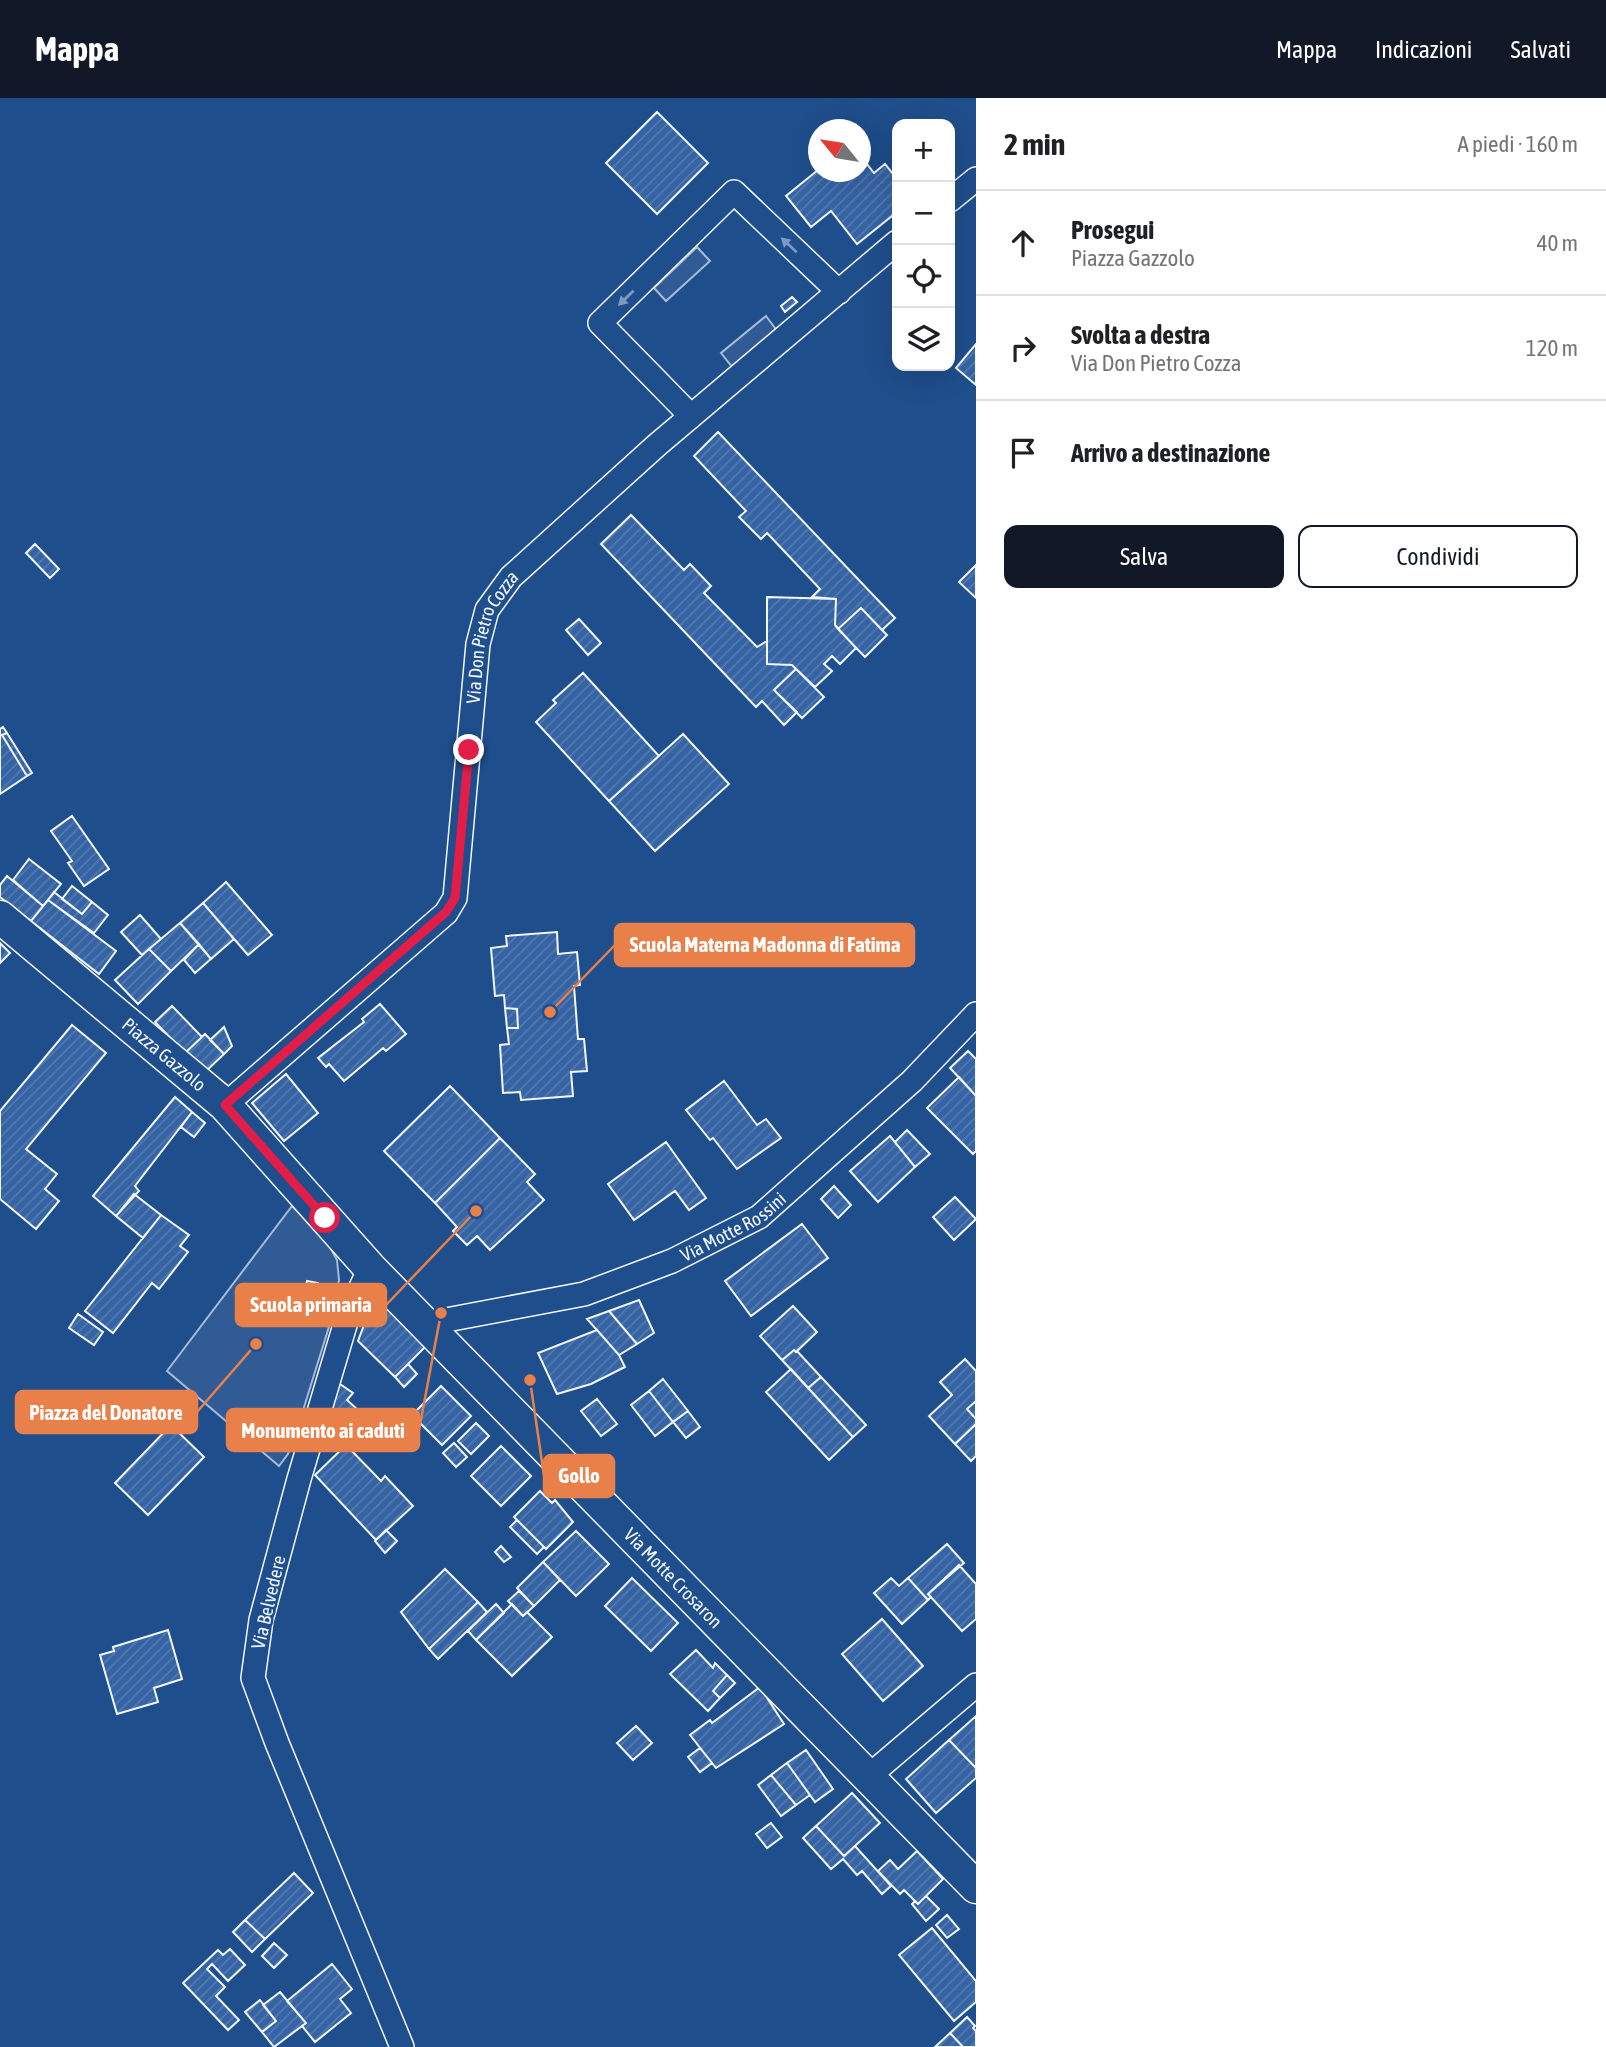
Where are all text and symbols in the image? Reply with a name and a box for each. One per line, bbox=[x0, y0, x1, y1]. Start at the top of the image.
text: Mappa bbox=[35, 30, 119, 68]
text: Mappa bbox=[1276, 36, 1337, 63]
text: Indicazioni bbox=[1375, 36, 1472, 63]
text: Salvati bbox=[1510, 36, 1571, 63]
north arrow bbox=[808, 119, 871, 182]
map controls bbox=[892, 119, 955, 371]
button: + bbox=[892, 119, 955, 182]
text: 2 min bbox=[1004, 127, 1065, 161]
text: A piedi · 160 m bbox=[1458, 131, 1578, 157]
button: − bbox=[892, 182, 955, 245]
text: Prosegui bbox=[1071, 215, 1154, 245]
icon: ahead bbox=[1004, 224, 1042, 262]
text: 40 m bbox=[1537, 230, 1578, 256]
one-way arrow bbox=[781, 237, 798, 253]
button: locate bbox=[892, 245, 955, 308]
text: Piazza Gazzolo bbox=[1071, 245, 1195, 271]
one-way arrow bbox=[617, 290, 634, 307]
button: layers bbox=[892, 308, 955, 371]
text: Svolta a destra bbox=[1071, 320, 1210, 350]
icon: right bbox=[1004, 329, 1042, 367]
text: 120 m bbox=[1526, 335, 1578, 361]
text: Via Don Pietro Cozza bbox=[1071, 350, 1242, 376]
icon: arrive bbox=[1004, 434, 1042, 472]
text: Arrivo a destinazione bbox=[1071, 438, 1270, 468]
button: Salva bbox=[1004, 525, 1284, 588]
button: Condividi bbox=[1298, 525, 1578, 588]
street label: Via Don Pietro Cozza bbox=[462, 565, 522, 705]
route end bbox=[453, 734, 484, 765]
callout: Scuola Materna Madonna di Fatima bbox=[615, 924, 914, 966]
text: Scuola Materna Madonna di Fatima bbox=[630, 932, 901, 956]
street label: Piazza Gazzolo bbox=[118, 1013, 211, 1096]
street label: Via Motte Rossini bbox=[677, 1187, 790, 1266]
route start bbox=[309, 1202, 340, 1233]
callout: Scuola primaria bbox=[236, 1284, 386, 1326]
text: Scuola primaria bbox=[250, 1292, 372, 1316]
callout: Piazza del Donatore bbox=[16, 1391, 197, 1433]
text: Piazza del Donatore bbox=[29, 1400, 183, 1424]
callout: Monumento ai caduti bbox=[227, 1409, 419, 1451]
text: Monumento ai caduti bbox=[241, 1418, 405, 1442]
callout: Gollo bbox=[544, 1455, 614, 1497]
text: Gollo bbox=[558, 1463, 600, 1487]
street label: Via Motte Crosaron bbox=[620, 1523, 727, 1632]
street label: Via Belvedere bbox=[247, 1553, 289, 1651]

